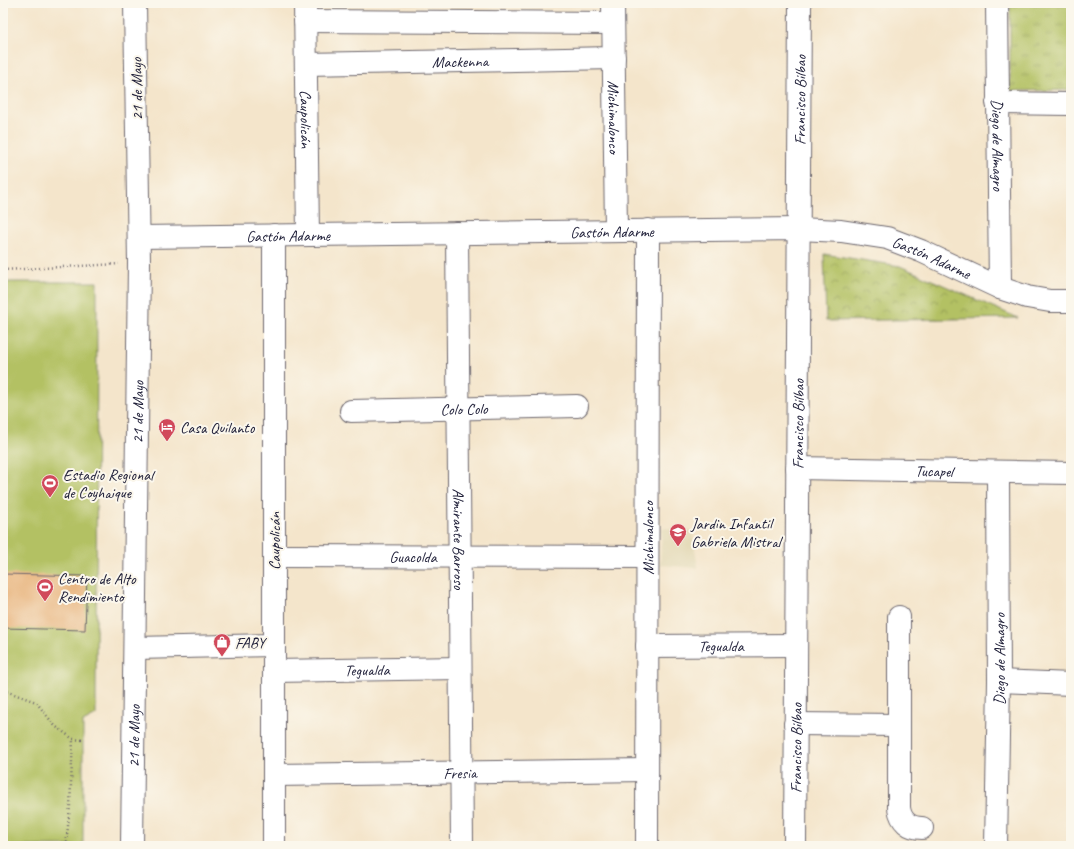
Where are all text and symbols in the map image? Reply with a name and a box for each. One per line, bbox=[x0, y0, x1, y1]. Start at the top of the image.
street label: Mackenna bbox=[432, 51, 490, 73]
street label: Francisco Bilbao bbox=[790, 54, 811, 145]
street label: 21 de Mayo bbox=[126, 56, 148, 120]
street label: Michimalonco bbox=[603, 80, 624, 156]
street label: Caupolicán bbox=[295, 90, 316, 149]
street label: Diego de Almagro bbox=[987, 99, 1008, 192]
street label: Gastón Adarme bbox=[570, 222, 656, 243]
street label: Gastón Adarme bbox=[246, 226, 332, 247]
street label: Gastón Adarme bbox=[889, 232, 975, 285]
street label: Francisco Bilbao bbox=[788, 378, 809, 469]
street label: 21 de Mayo bbox=[128, 379, 149, 444]
street label: Colo Colo bbox=[440, 399, 489, 420]
hotel icon: Casa Quilanto bbox=[157, 417, 177, 442]
place label: Casa Quilanto bbox=[180, 418, 256, 438]
street label: Tucapel bbox=[915, 461, 956, 482]
place label: Estadio Regional de Coyhaique bbox=[63, 465, 156, 503]
sports icon: Estadio Regional de Coyhaique bbox=[40, 473, 60, 498]
street label: Almirante Barroso bbox=[448, 488, 469, 591]
street label: Michimalonco bbox=[638, 499, 659, 575]
street label: Caupolicán bbox=[265, 511, 285, 570]
place label: Jardin Infantil Gabriela Mistral bbox=[690, 514, 784, 552]
school or university icon: Jardin Infantil Gabriela Mistral bbox=[668, 522, 688, 547]
street label: Guacolda bbox=[389, 547, 438, 567]
place label: Centro de Alto Rendimiento bbox=[58, 569, 137, 607]
sports icon: Centro de Alto Rendimiento bbox=[35, 577, 55, 602]
street label: Diego de Almagro bbox=[990, 612, 1010, 705]
shop icon: FABY bbox=[212, 632, 232, 657]
place label: FABY bbox=[235, 633, 267, 653]
street label: Tegualda bbox=[698, 636, 745, 657]
street label: Tegualda bbox=[344, 660, 391, 681]
street label: Francisco Bilbao bbox=[786, 702, 807, 793]
street label: 21 de Mayo bbox=[124, 703, 145, 768]
street label: Fresia bbox=[443, 763, 478, 784]

